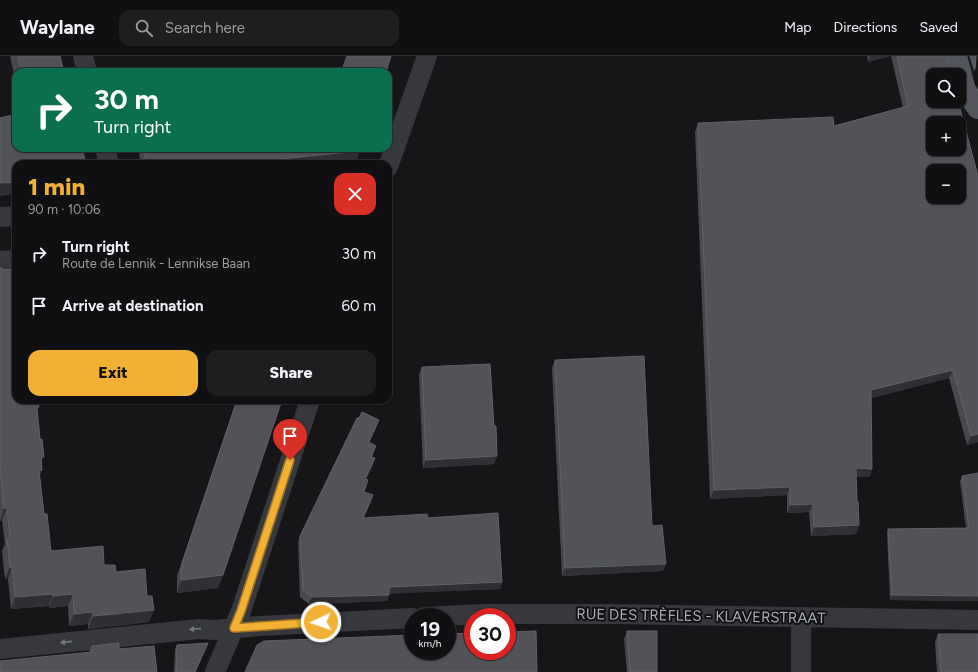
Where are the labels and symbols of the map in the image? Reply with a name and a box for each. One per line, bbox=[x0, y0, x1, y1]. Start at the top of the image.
pin bbox=[273, 419, 307, 460]
position arrow bbox=[300, 601, 342, 643]
street label: RUE DES TRÈFLES - KLAVERSTRAAT bbox=[576, 605, 827, 627]
speed limit sign: 30 bbox=[464, 608, 516, 660]
one-way arrow bbox=[189, 626, 201, 633]
one-way arrow bbox=[60, 639, 72, 646]

